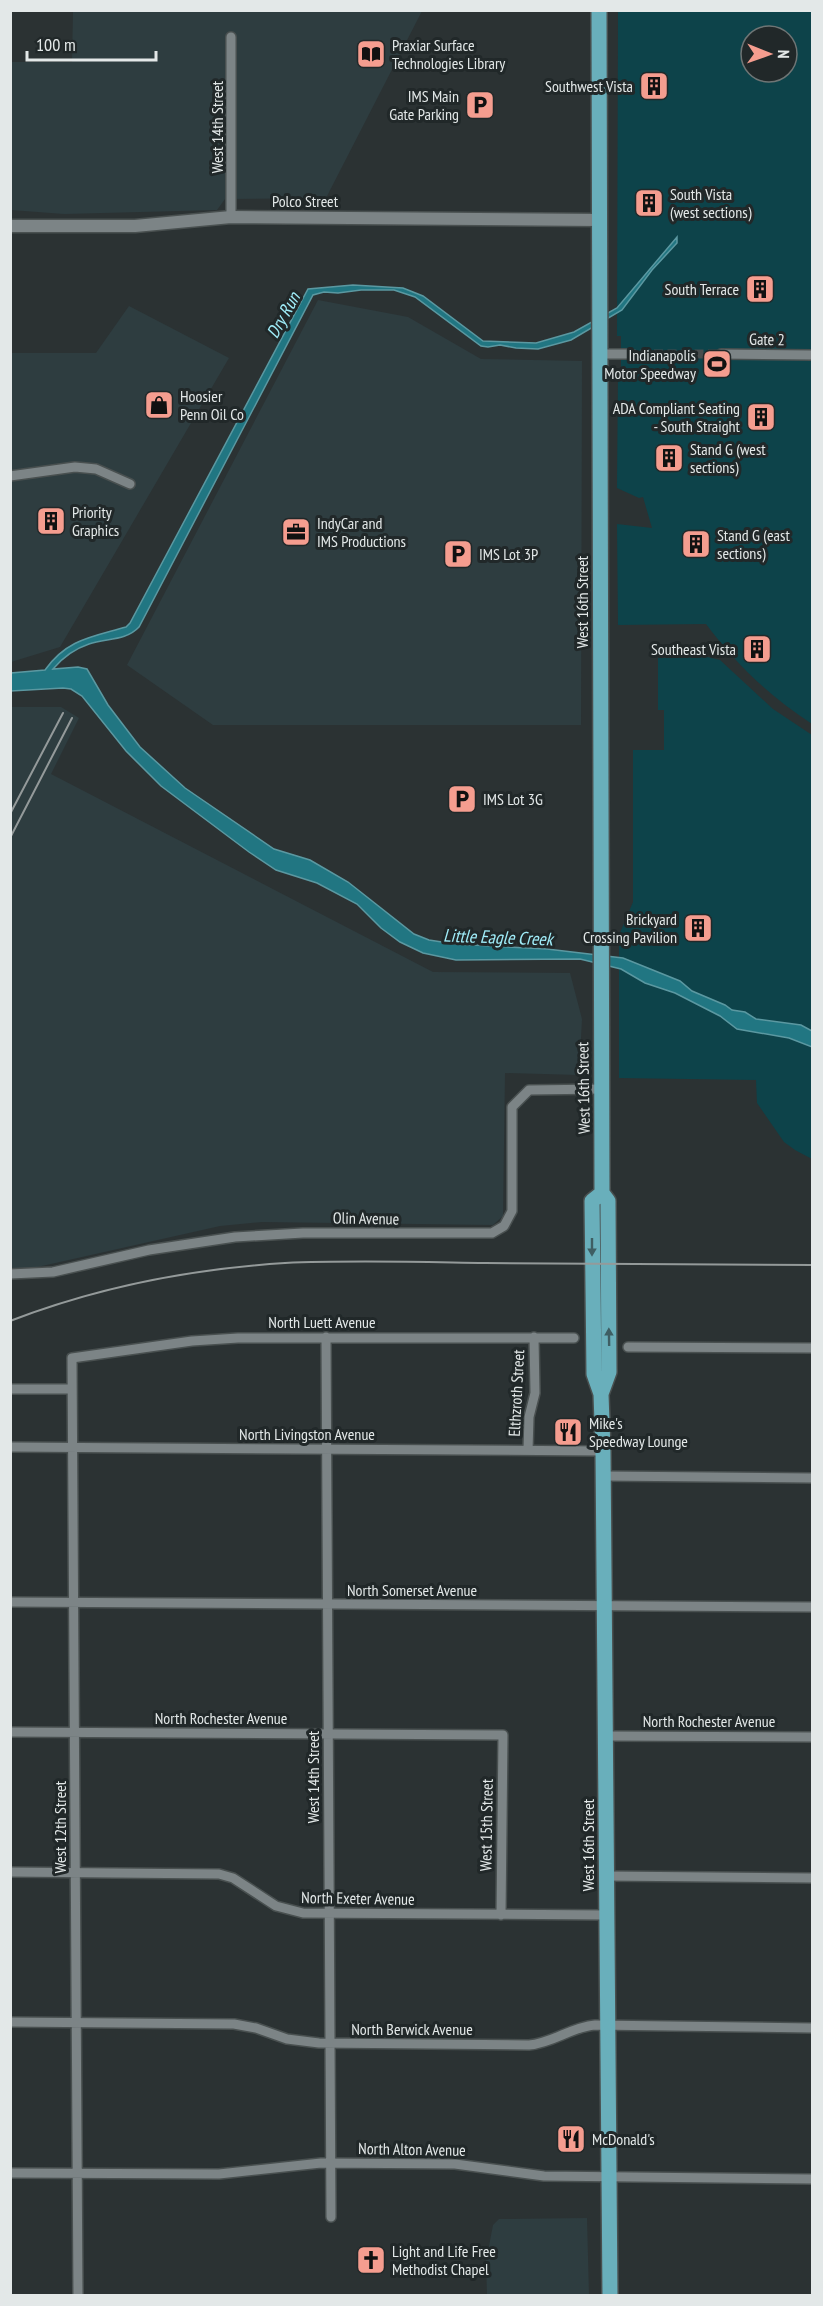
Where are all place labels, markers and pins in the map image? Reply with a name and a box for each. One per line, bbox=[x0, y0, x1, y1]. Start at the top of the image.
place label: Praxiar Surface Technologies Library bbox=[392, 35, 505, 73]
library icon: Praxiar Surface Technologies Library bbox=[355, 38, 387, 70]
building icon: Southwest Vista bbox=[638, 70, 670, 102]
place label: Southwest Vista bbox=[545, 76, 633, 96]
place label: IMS Main Gate Parking bbox=[389, 86, 459, 124]
parking icon: IMS Main Gate Parking bbox=[464, 89, 496, 121]
place label: South Vista (west sections) bbox=[670, 184, 752, 222]
building icon: South Vista (west sections) bbox=[633, 187, 665, 219]
building icon: South Terrace bbox=[744, 273, 776, 305]
place label: South Terrace bbox=[665, 279, 739, 299]
place label: Indianapolis Motor Speedway bbox=[604, 345, 696, 383]
sports icon: Indianapolis Motor Speedway bbox=[701, 348, 733, 380]
place label: Hoosier Penn Oil Co bbox=[180, 386, 244, 424]
shop icon: Hoosier Penn Oil Co bbox=[143, 389, 175, 421]
place label: ADA Compliant Seating - South Straight bbox=[613, 398, 741, 436]
building icon: ADA Compliant Seating - South Straight bbox=[745, 401, 777, 433]
place label: Stand G (west sections) bbox=[690, 439, 766, 477]
building icon: Stand G (west sections) bbox=[653, 442, 685, 474]
place label: Priority Graphics bbox=[72, 502, 119, 540]
building icon: Priority Graphics bbox=[35, 505, 67, 537]
place label: IndyCar and IMS Productions bbox=[317, 513, 406, 551]
office icon: IndyCar and IMS Productions bbox=[280, 516, 312, 548]
place label: Stand G (east sections) bbox=[717, 525, 790, 563]
building icon: Stand G (east sections) bbox=[680, 528, 712, 560]
parking icon: IMS Lot 3P bbox=[442, 538, 474, 570]
place label: IMS Lot 3P bbox=[479, 544, 538, 564]
building icon: Southeast Vista bbox=[741, 633, 773, 665]
place label: Southeast Vista bbox=[651, 639, 736, 659]
parking icon: IMS Lot 3G bbox=[446, 783, 478, 815]
place label: IMS Lot 3G bbox=[483, 789, 543, 809]
place label: Brickyard Crossing Pavilion bbox=[583, 909, 677, 947]
building icon: Brickyard Crossing Pavilion bbox=[682, 912, 714, 944]
place label: Mike's Speedway Lounge bbox=[589, 1413, 688, 1451]
restaurant icon: Mike's Speedway Lounge bbox=[552, 1416, 584, 1448]
restaurant icon: McDonald's bbox=[555, 2123, 587, 2155]
place label: McDonald's bbox=[592, 2129, 655, 2149]
place label: Light and Life Free Methodist Chapel bbox=[392, 2241, 496, 2279]
church icon: Light and Life Free Methodist Chapel bbox=[355, 2244, 387, 2276]

